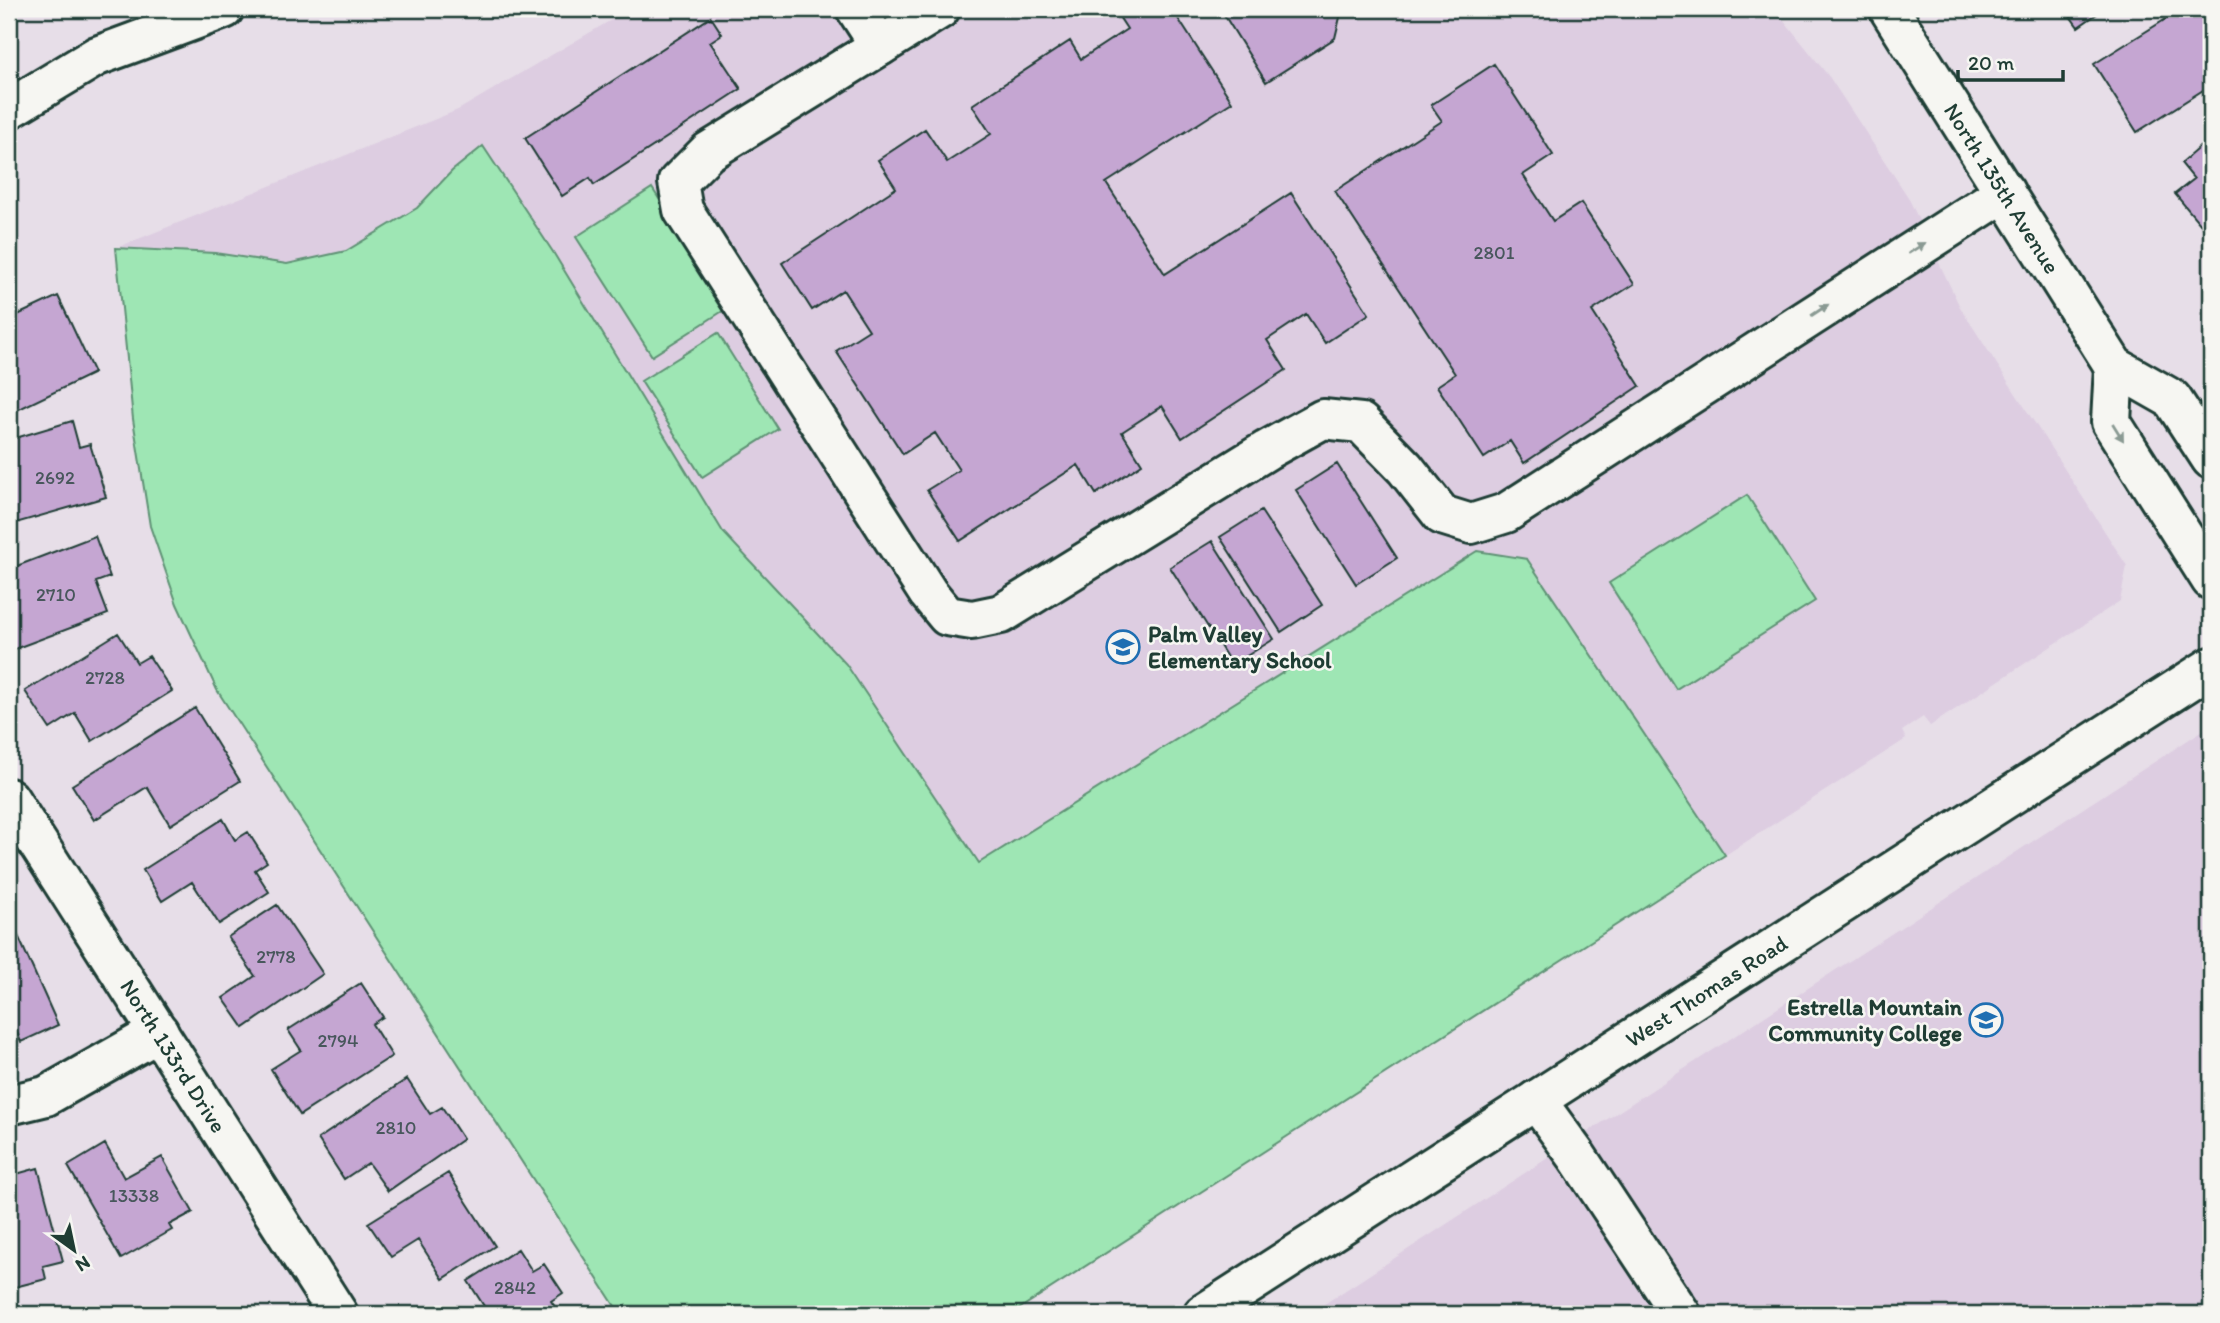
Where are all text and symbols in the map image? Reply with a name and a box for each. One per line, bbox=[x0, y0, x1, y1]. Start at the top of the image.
scale bar bbox=[1958, 38, 2062, 82]
text: 20 m bbox=[1968, 50, 2015, 75]
street label: North 135th Avenue bbox=[1938, 98, 2066, 279]
house number: 2801 bbox=[1474, 241, 1515, 264]
one-way arrow bbox=[1908, 241, 1927, 254]
one-way arrow bbox=[1810, 304, 1829, 317]
one-way arrow bbox=[2111, 423, 2124, 442]
house number: 2692 bbox=[35, 466, 75, 489]
house number: 2710 bbox=[36, 583, 76, 606]
place label: Palm Valley Elementary School bbox=[1148, 620, 1332, 674]
school or university icon: Palm Valley Elementary School bbox=[1104, 628, 1142, 666]
house number: 2728 bbox=[85, 666, 125, 689]
street label: West Thomas Road bbox=[1620, 928, 1793, 1053]
house number: 2778 bbox=[256, 945, 296, 968]
street label: North 133rd Drive bbox=[114, 974, 233, 1138]
place label: Estrella Mountain Community College bbox=[1768, 993, 1963, 1047]
school or university icon: Estrella Mountain Community College bbox=[1967, 1001, 2005, 1039]
house number: 2794 bbox=[318, 1029, 358, 1052]
house number: 2810 bbox=[376, 1116, 416, 1139]
house number: 13338 bbox=[109, 1184, 159, 1207]
north arrow bbox=[38, 1214, 108, 1284]
text: N bbox=[71, 1251, 95, 1277]
house number: 2842 bbox=[494, 1276, 536, 1299]

